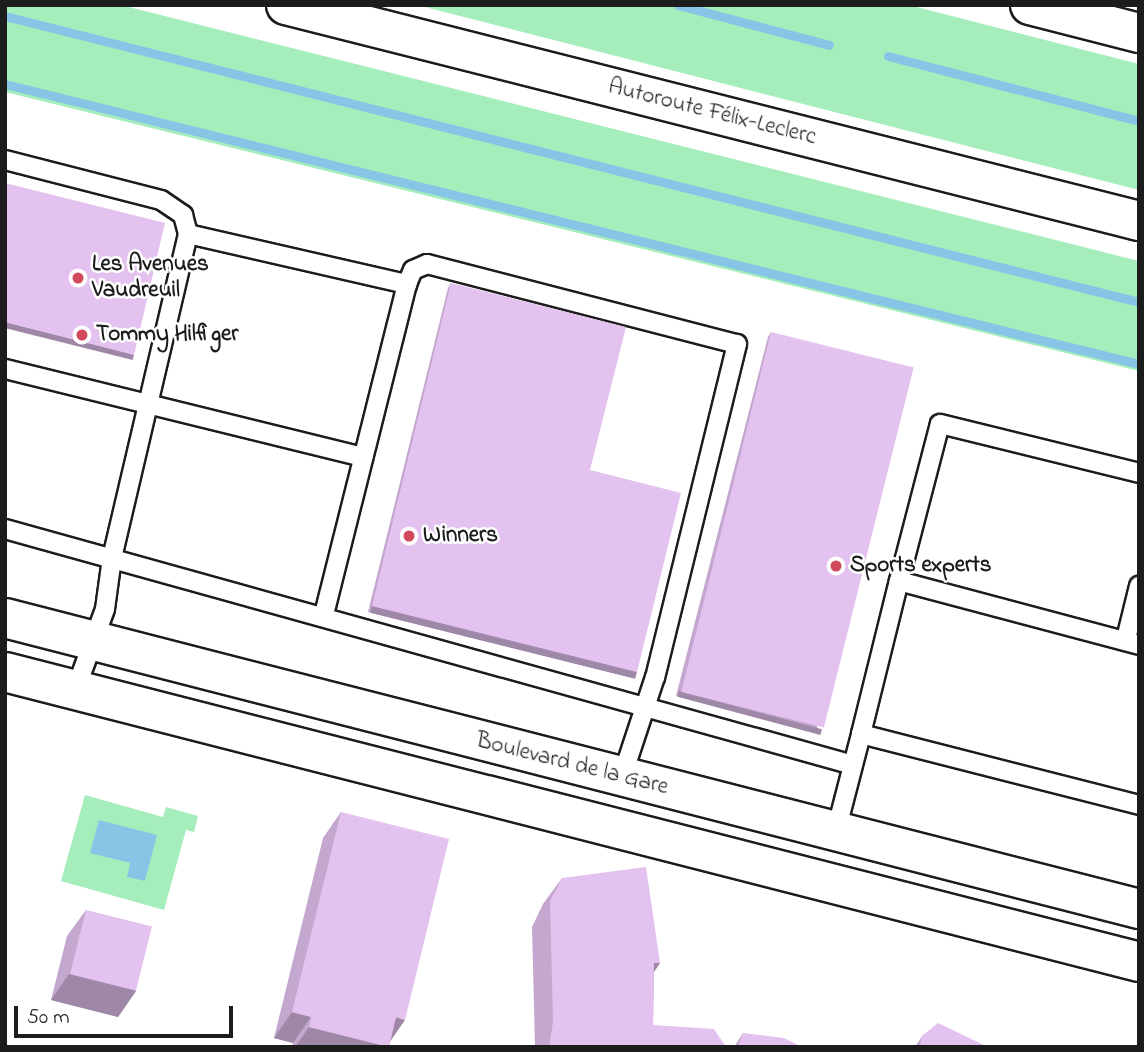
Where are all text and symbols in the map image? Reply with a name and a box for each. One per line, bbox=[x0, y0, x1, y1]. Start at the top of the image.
street label: Autoroute Félix-Leclerc bbox=[605, 74, 819, 152]
place label: Les Avenues Vaudreuil bbox=[92, 251, 209, 305]
marker: Les Avenues Vaudreuil bbox=[70, 270, 86, 286]
place label: Tommy Hilfiger bbox=[96, 321, 238, 349]
marker: Tommy Hilfiger bbox=[74, 327, 90, 343]
place label: Winners bbox=[423, 522, 498, 550]
marker: Winners bbox=[401, 528, 417, 544]
place label: Sports experts bbox=[850, 552, 992, 580]
marker: Sports experts bbox=[828, 558, 844, 574]
street label: Boulevard de la Gare bbox=[473, 728, 671, 802]
scale bar bbox=[18, 992, 236, 1036]
text: 50 m bbox=[27, 1003, 70, 1033]

